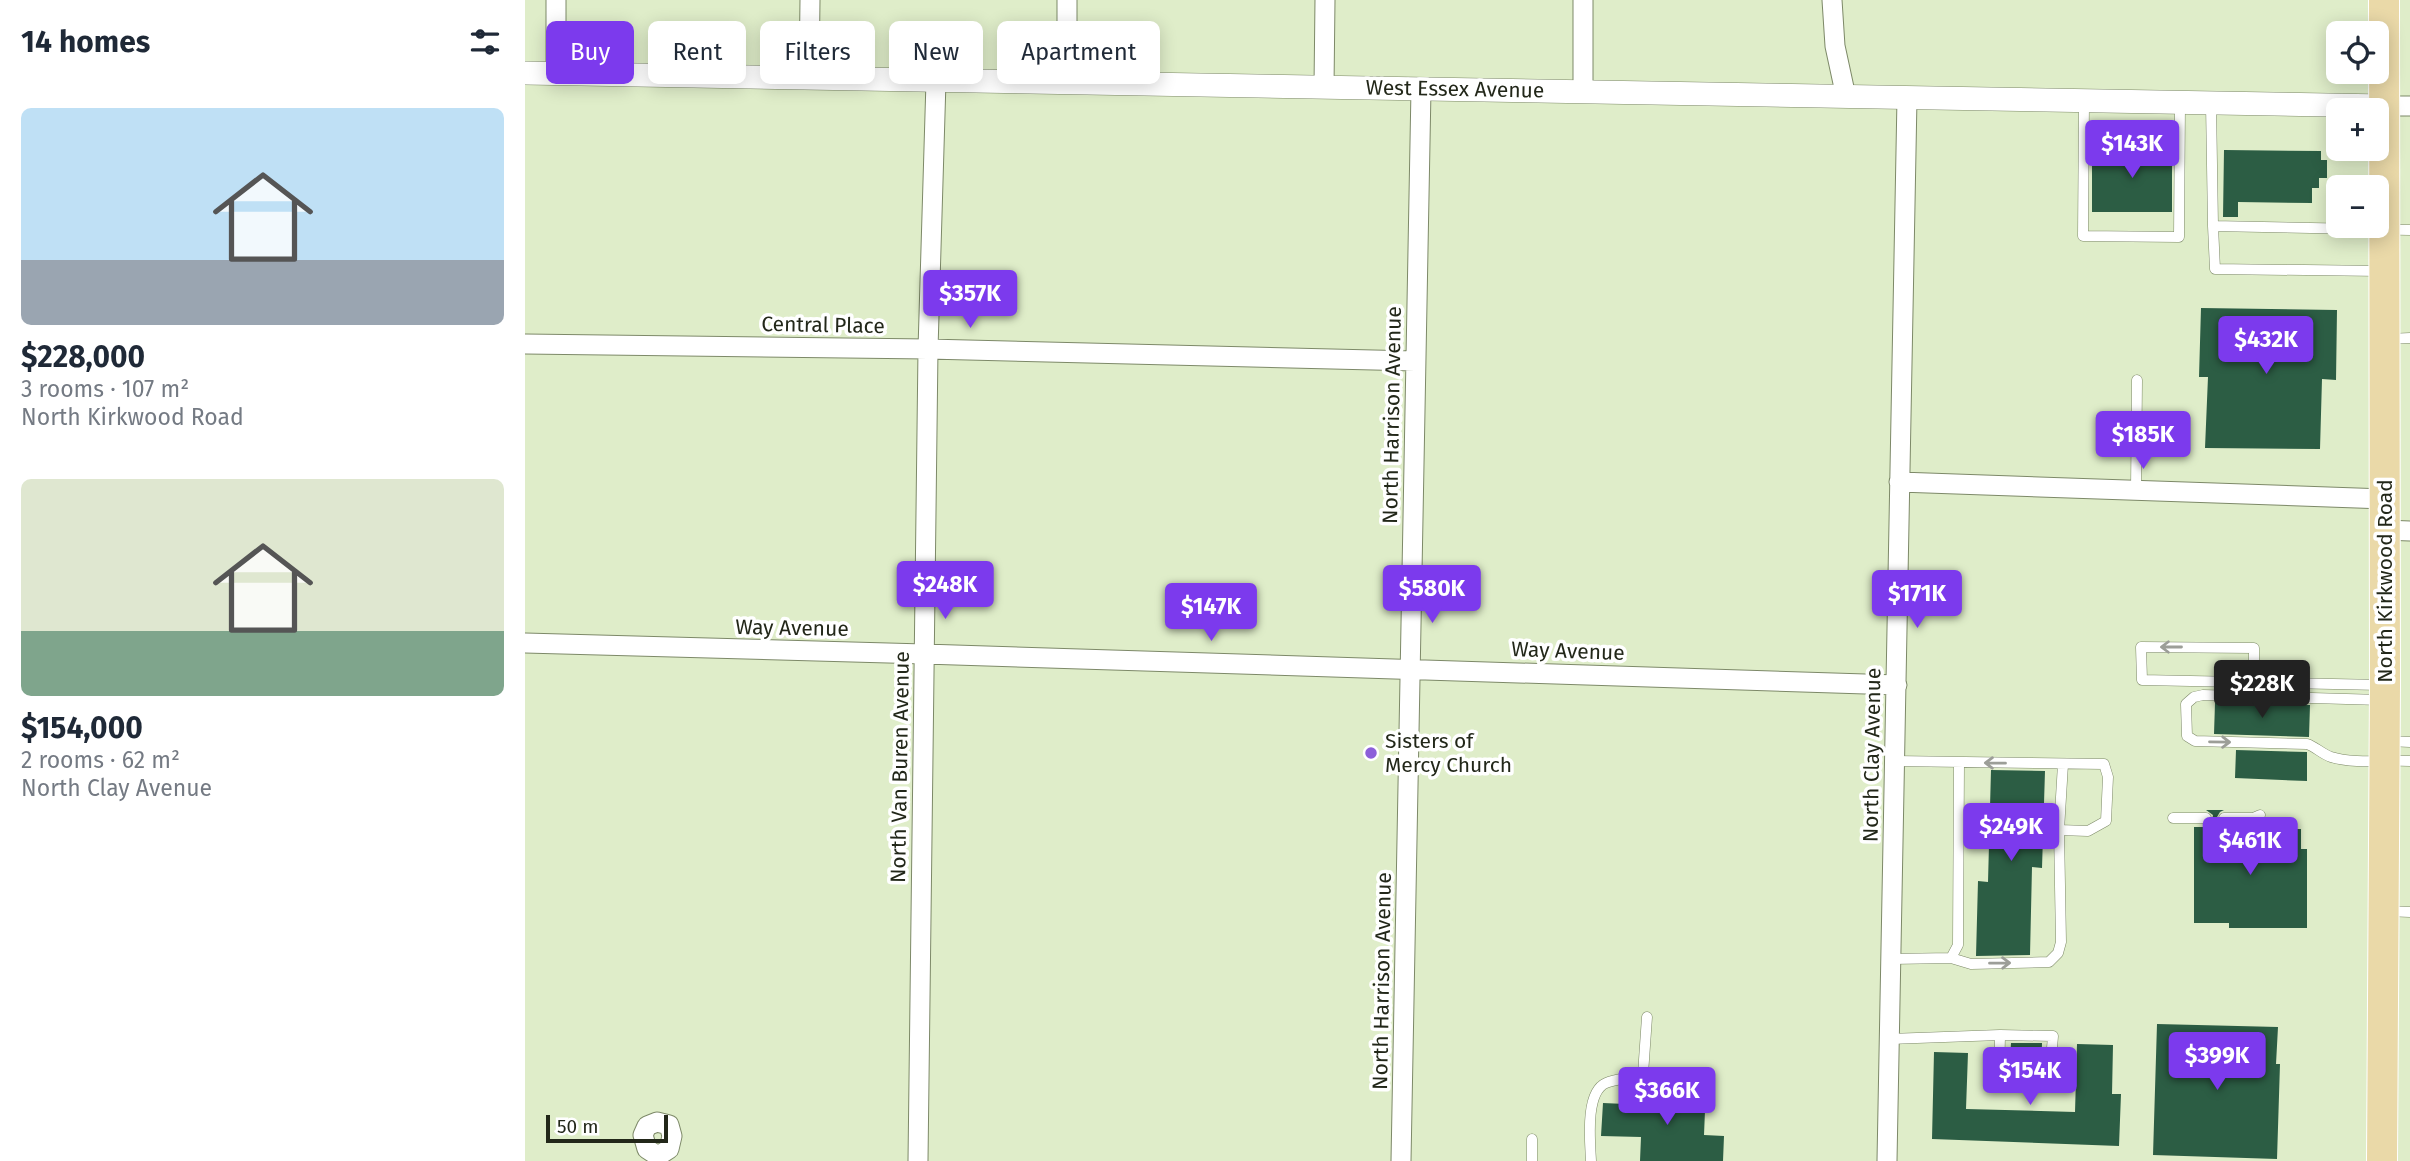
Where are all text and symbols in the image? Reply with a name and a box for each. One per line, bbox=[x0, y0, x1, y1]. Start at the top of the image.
chip: Buy bbox=[546, 21, 634, 84]
chip: Rent bbox=[648, 21, 746, 84]
chip: Filters bbox=[760, 21, 875, 84]
chip: New bbox=[889, 21, 983, 84]
chip: Apartment bbox=[997, 21, 1160, 84]
map controls bbox=[2326, 21, 2389, 238]
button: locate bbox=[2326, 21, 2389, 84]
icon: filters bbox=[466, 23, 504, 61]
text: 14 homes bbox=[21, 24, 150, 60]
street label: West Essex Avenue bbox=[1365, 74, 1545, 104]
button: + bbox=[2326, 98, 2389, 161]
pin: $143K bbox=[2083, 120, 2181, 180]
text: $143K bbox=[2101, 129, 2163, 157]
icon: home bbox=[200, 154, 326, 280]
button: − bbox=[2326, 175, 2389, 238]
pin: $357K bbox=[921, 270, 1019, 330]
text: $357K bbox=[939, 279, 1001, 307]
street label: North Harrison Avenue bbox=[1377, 306, 1407, 524]
street label: Central Place bbox=[761, 311, 885, 339]
pin: $432K bbox=[2217, 316, 2315, 376]
text: $432K bbox=[2234, 325, 2298, 353]
text: $228,000 bbox=[21, 339, 145, 375]
text: 3 rooms · 107 m² bbox=[21, 375, 189, 403]
text: North Kirkwood Road bbox=[21, 403, 244, 431]
pin: $185K bbox=[2094, 412, 2192, 471]
text: $185K bbox=[2112, 420, 2174, 448]
street label: North Kirkwood Road bbox=[2372, 479, 2398, 683]
icon: home bbox=[200, 525, 326, 651]
pin: $248K bbox=[896, 562, 994, 621]
pin: $580K bbox=[1383, 566, 1481, 625]
text: $248K bbox=[913, 570, 977, 598]
pin: $171K bbox=[1868, 570, 1966, 630]
text: $580K bbox=[1399, 574, 1465, 602]
text: $171K bbox=[1888, 579, 1946, 607]
pin: $147K bbox=[1162, 584, 1260, 643]
text: $147K bbox=[1181, 592, 1241, 620]
street label: Way Avenue bbox=[735, 614, 849, 642]
street label: Way Avenue bbox=[1511, 636, 1625, 666]
one-way arrow bbox=[2159, 640, 2182, 654]
street label: North Van Buren Avenue bbox=[885, 651, 915, 883]
pin: $228K bbox=[2213, 660, 2311, 720]
street label: North Clay Avenue bbox=[1857, 668, 1887, 842]
text: $228K bbox=[2230, 669, 2294, 697]
text: $154,000 bbox=[21, 710, 143, 746]
place label: Sisters of Mercy Church bbox=[1385, 728, 1512, 778]
one-way arrow bbox=[2208, 735, 2231, 749]
marker: Sisters of Mercy Church bbox=[1363, 745, 1379, 761]
text: 2 rooms · 62 m² bbox=[21, 746, 180, 774]
one-way arrow bbox=[1984, 756, 2007, 769]
text: North Clay Avenue bbox=[21, 774, 212, 802]
pin: $249K bbox=[1962, 804, 2060, 863]
text: $249K bbox=[1979, 812, 2043, 840]
pin: $461K bbox=[2201, 818, 2299, 877]
text: $461K bbox=[2219, 826, 2281, 854]
street label: North Harrison Avenue bbox=[1367, 872, 1397, 1090]
one-way arrow bbox=[1988, 956, 2011, 970]
pin: $399K bbox=[2168, 1032, 2266, 1092]
text: $399K bbox=[2185, 1041, 2249, 1069]
pin: $154K bbox=[1981, 1048, 2079, 1107]
text: $154K bbox=[1999, 1056, 2061, 1084]
pin: $366K bbox=[1618, 1068, 1716, 1127]
text: $366K bbox=[1634, 1076, 1700, 1104]
scale bar bbox=[546, 1112, 669, 1144]
text: 50 m bbox=[557, 1115, 598, 1138]

